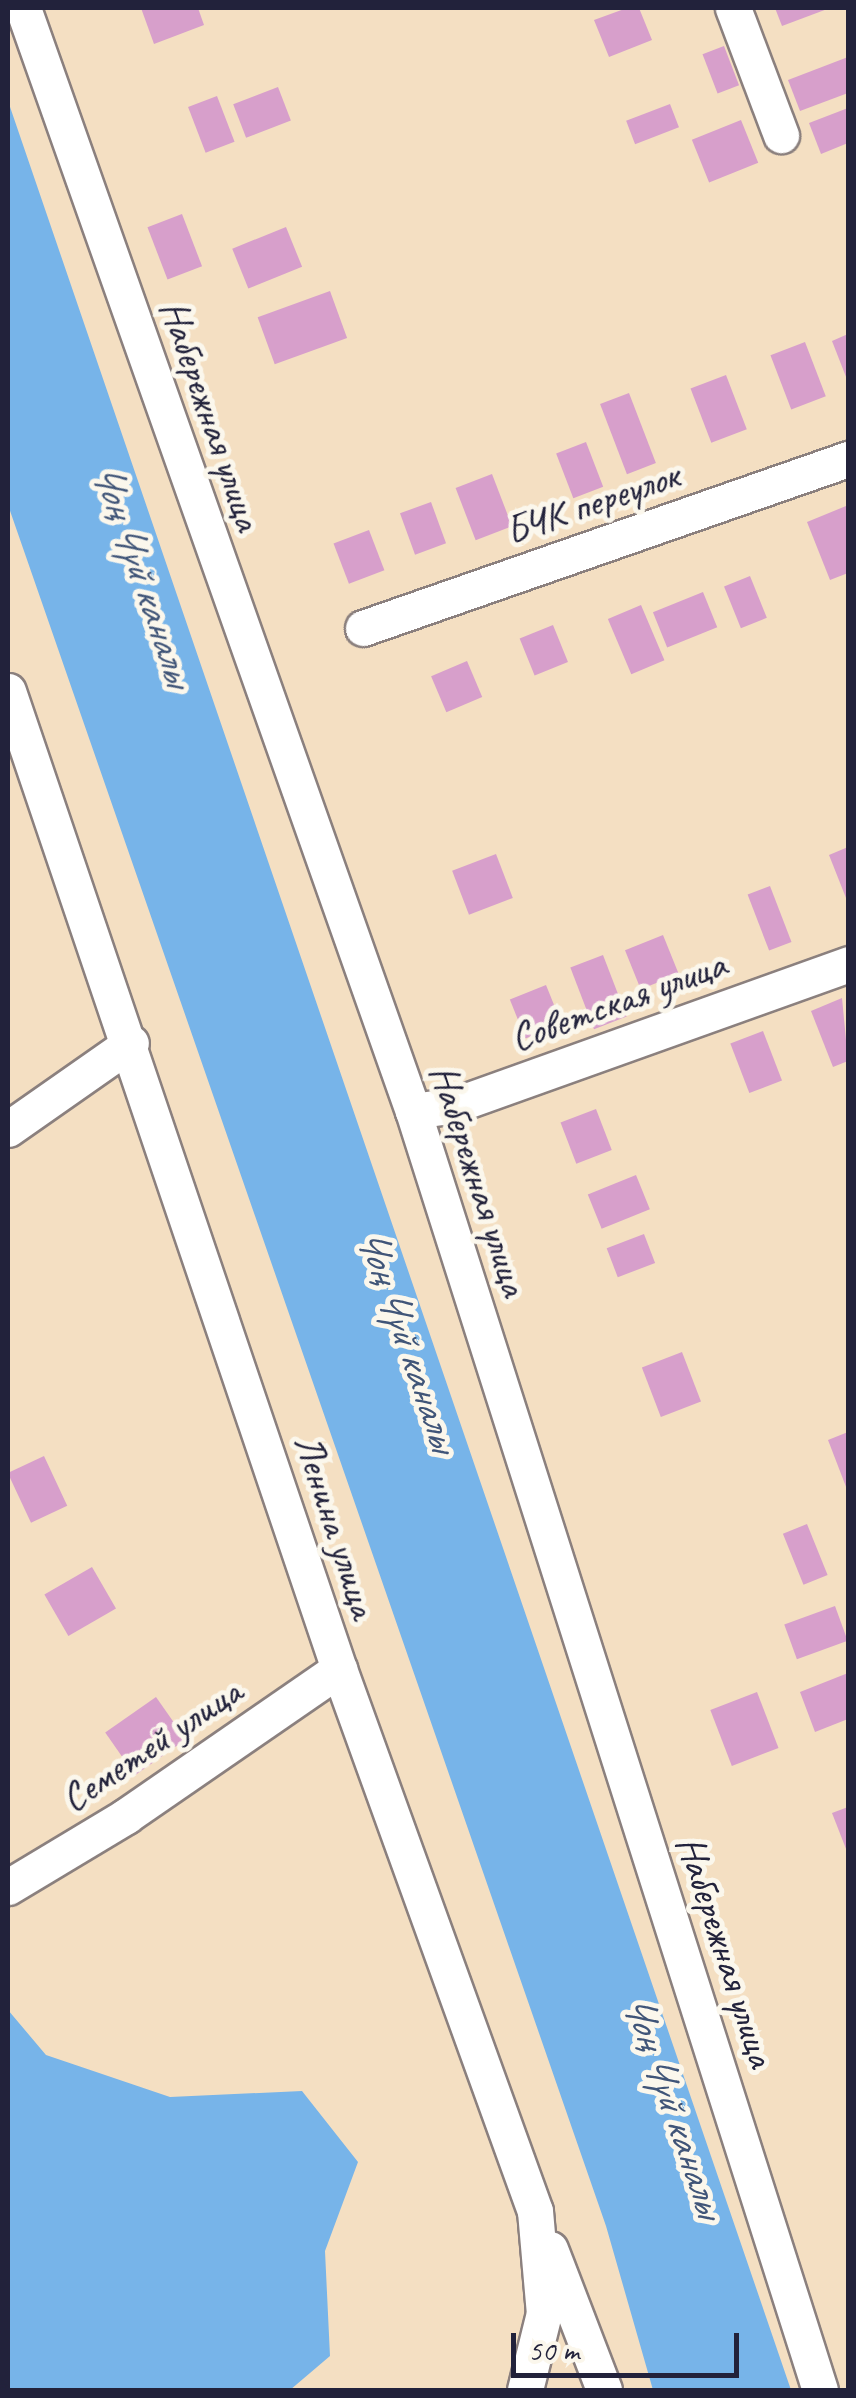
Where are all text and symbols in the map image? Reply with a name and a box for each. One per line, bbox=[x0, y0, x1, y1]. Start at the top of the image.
street label: Набережная улица bbox=[149, 292, 273, 538]
street label: БЧК переулок bbox=[499, 451, 685, 555]
water label: Чоң Чүй каналы bbox=[80, 456, 204, 692]
street label: Советская улица bbox=[502, 939, 734, 1063]
street label: Набережная улица bbox=[418, 1056, 540, 1304]
water label: Чоң Чүй каналы bbox=[345, 1221, 469, 1457]
street label: Ленина улица bbox=[284, 1428, 388, 1624]
street label: Семетей улица bbox=[52, 1667, 250, 1823]
street label: Набережная улица bbox=[665, 1827, 787, 2075]
water label: Чоң Чүй каналы bbox=[611, 1987, 735, 2223]
scale bar bbox=[516, 2313, 744, 2375]
text: 50 m bbox=[528, 2331, 579, 2369]

